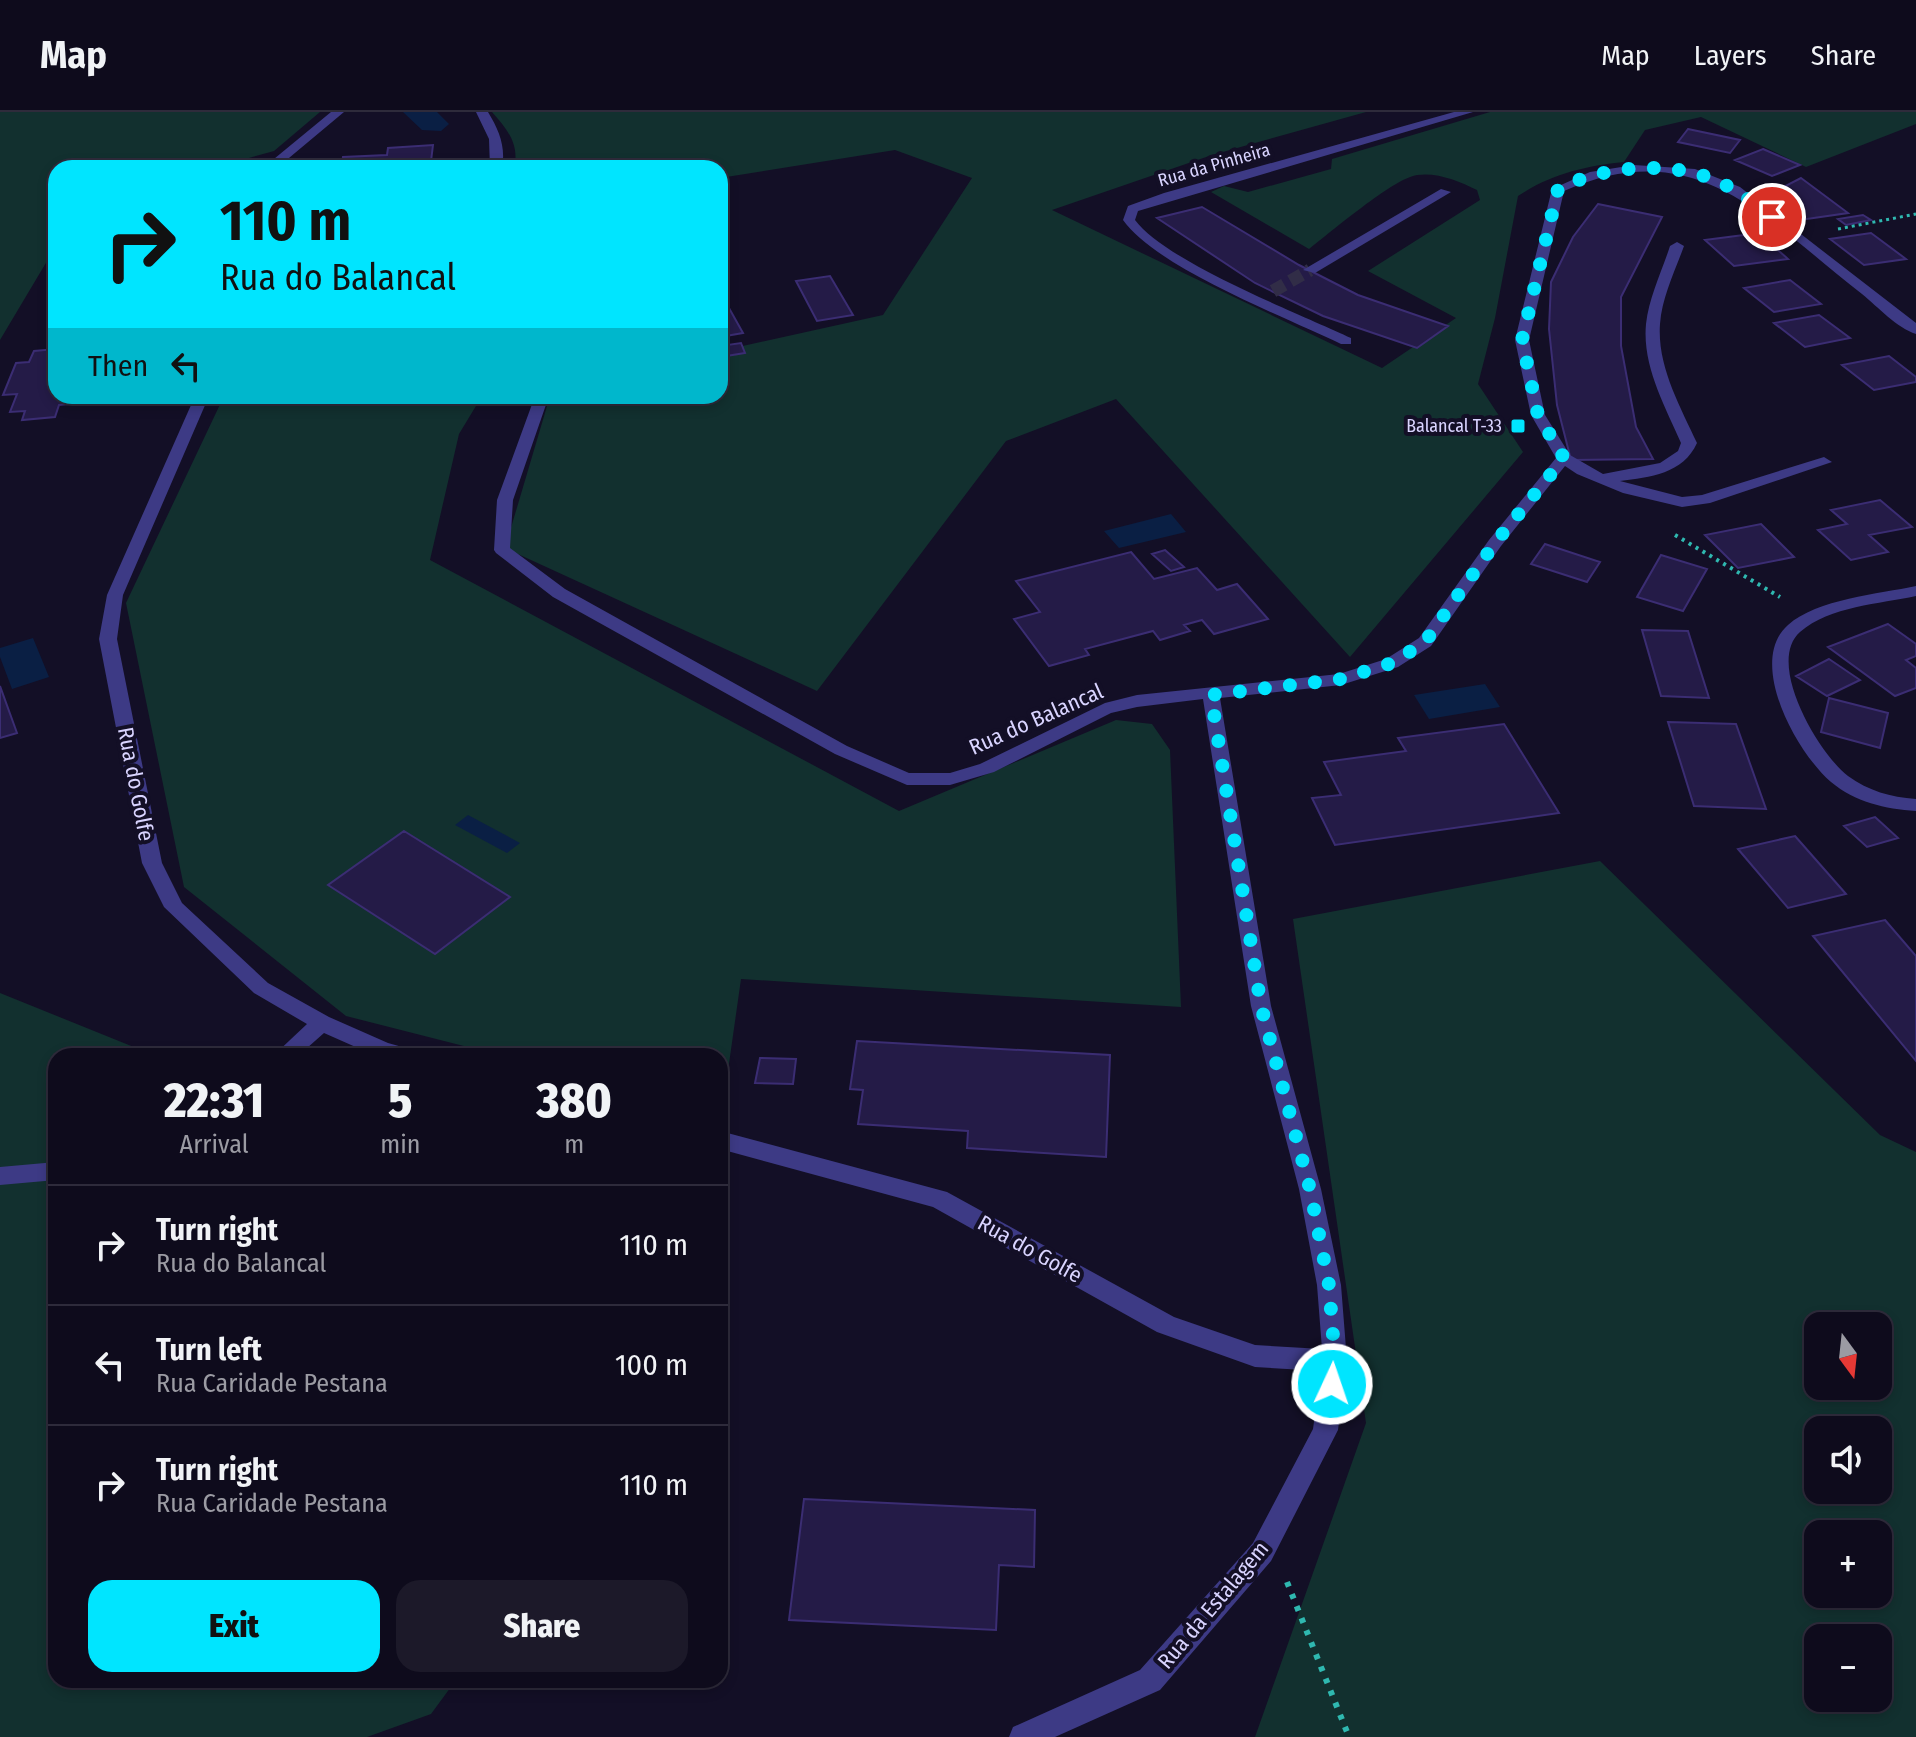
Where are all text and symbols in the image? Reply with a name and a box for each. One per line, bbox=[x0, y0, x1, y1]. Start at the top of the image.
text: Map bbox=[40, 32, 107, 78]
text: Map bbox=[1601, 39, 1650, 72]
text: Layers bbox=[1694, 39, 1767, 72]
text: Share bbox=[1811, 39, 1876, 72]
street label: Rua da Pinheira bbox=[1155, 138, 1273, 192]
pin bbox=[1738, 183, 1806, 251]
text: 110 m bbox=[220, 188, 351, 255]
icon: right bbox=[88, 192, 192, 296]
icon: arrive bbox=[1750, 195, 1794, 239]
text: Rua do Balancal bbox=[220, 256, 456, 300]
icon: left bbox=[164, 344, 208, 388]
text: Then bbox=[88, 348, 148, 384]
place label: Balancal T-33 bbox=[1406, 415, 1502, 437]
marker: Balancal T-33 bbox=[1509, 417, 1527, 435]
street label: Rua do Balancal bbox=[965, 677, 1108, 761]
street label: Rua do Golfe bbox=[112, 725, 160, 843]
text: 22:31 bbox=[164, 1072, 264, 1130]
text: 5 bbox=[388, 1072, 412, 1130]
text: 380 bbox=[536, 1072, 612, 1130]
text: Arrival bbox=[180, 1129, 249, 1160]
text: min bbox=[380, 1129, 420, 1160]
text: m bbox=[564, 1129, 584, 1160]
street label: Rua do Golfe bbox=[973, 1209, 1087, 1289]
text: Turn right bbox=[156, 1212, 278, 1248]
icon: right bbox=[88, 1223, 132, 1267]
text: 110 m bbox=[619, 1227, 688, 1263]
text: Rua do Balancal bbox=[156, 1248, 326, 1279]
north arrow bbox=[1804, 1312, 1892, 1400]
map controls bbox=[1804, 1312, 1892, 1712]
text: Turn left bbox=[156, 1332, 262, 1368]
position arrow bbox=[1290, 1342, 1374, 1426]
icon: left bbox=[88, 1343, 132, 1387]
text: 100 m bbox=[615, 1347, 688, 1383]
text: Rua Caridade Pestana bbox=[156, 1368, 388, 1399]
button: sound bbox=[1804, 1416, 1892, 1504]
text: Turn right bbox=[156, 1452, 278, 1488]
icon: right bbox=[88, 1463, 132, 1507]
text: 110 m bbox=[619, 1467, 688, 1503]
text: Rua Caridade Pestana bbox=[156, 1488, 388, 1519]
button: + bbox=[1804, 1520, 1892, 1608]
street label: Rua da Estalagem bbox=[1152, 1536, 1274, 1674]
button: Exit bbox=[88, 1580, 380, 1672]
button: Share bbox=[396, 1580, 688, 1672]
button: − bbox=[1804, 1624, 1892, 1712]

